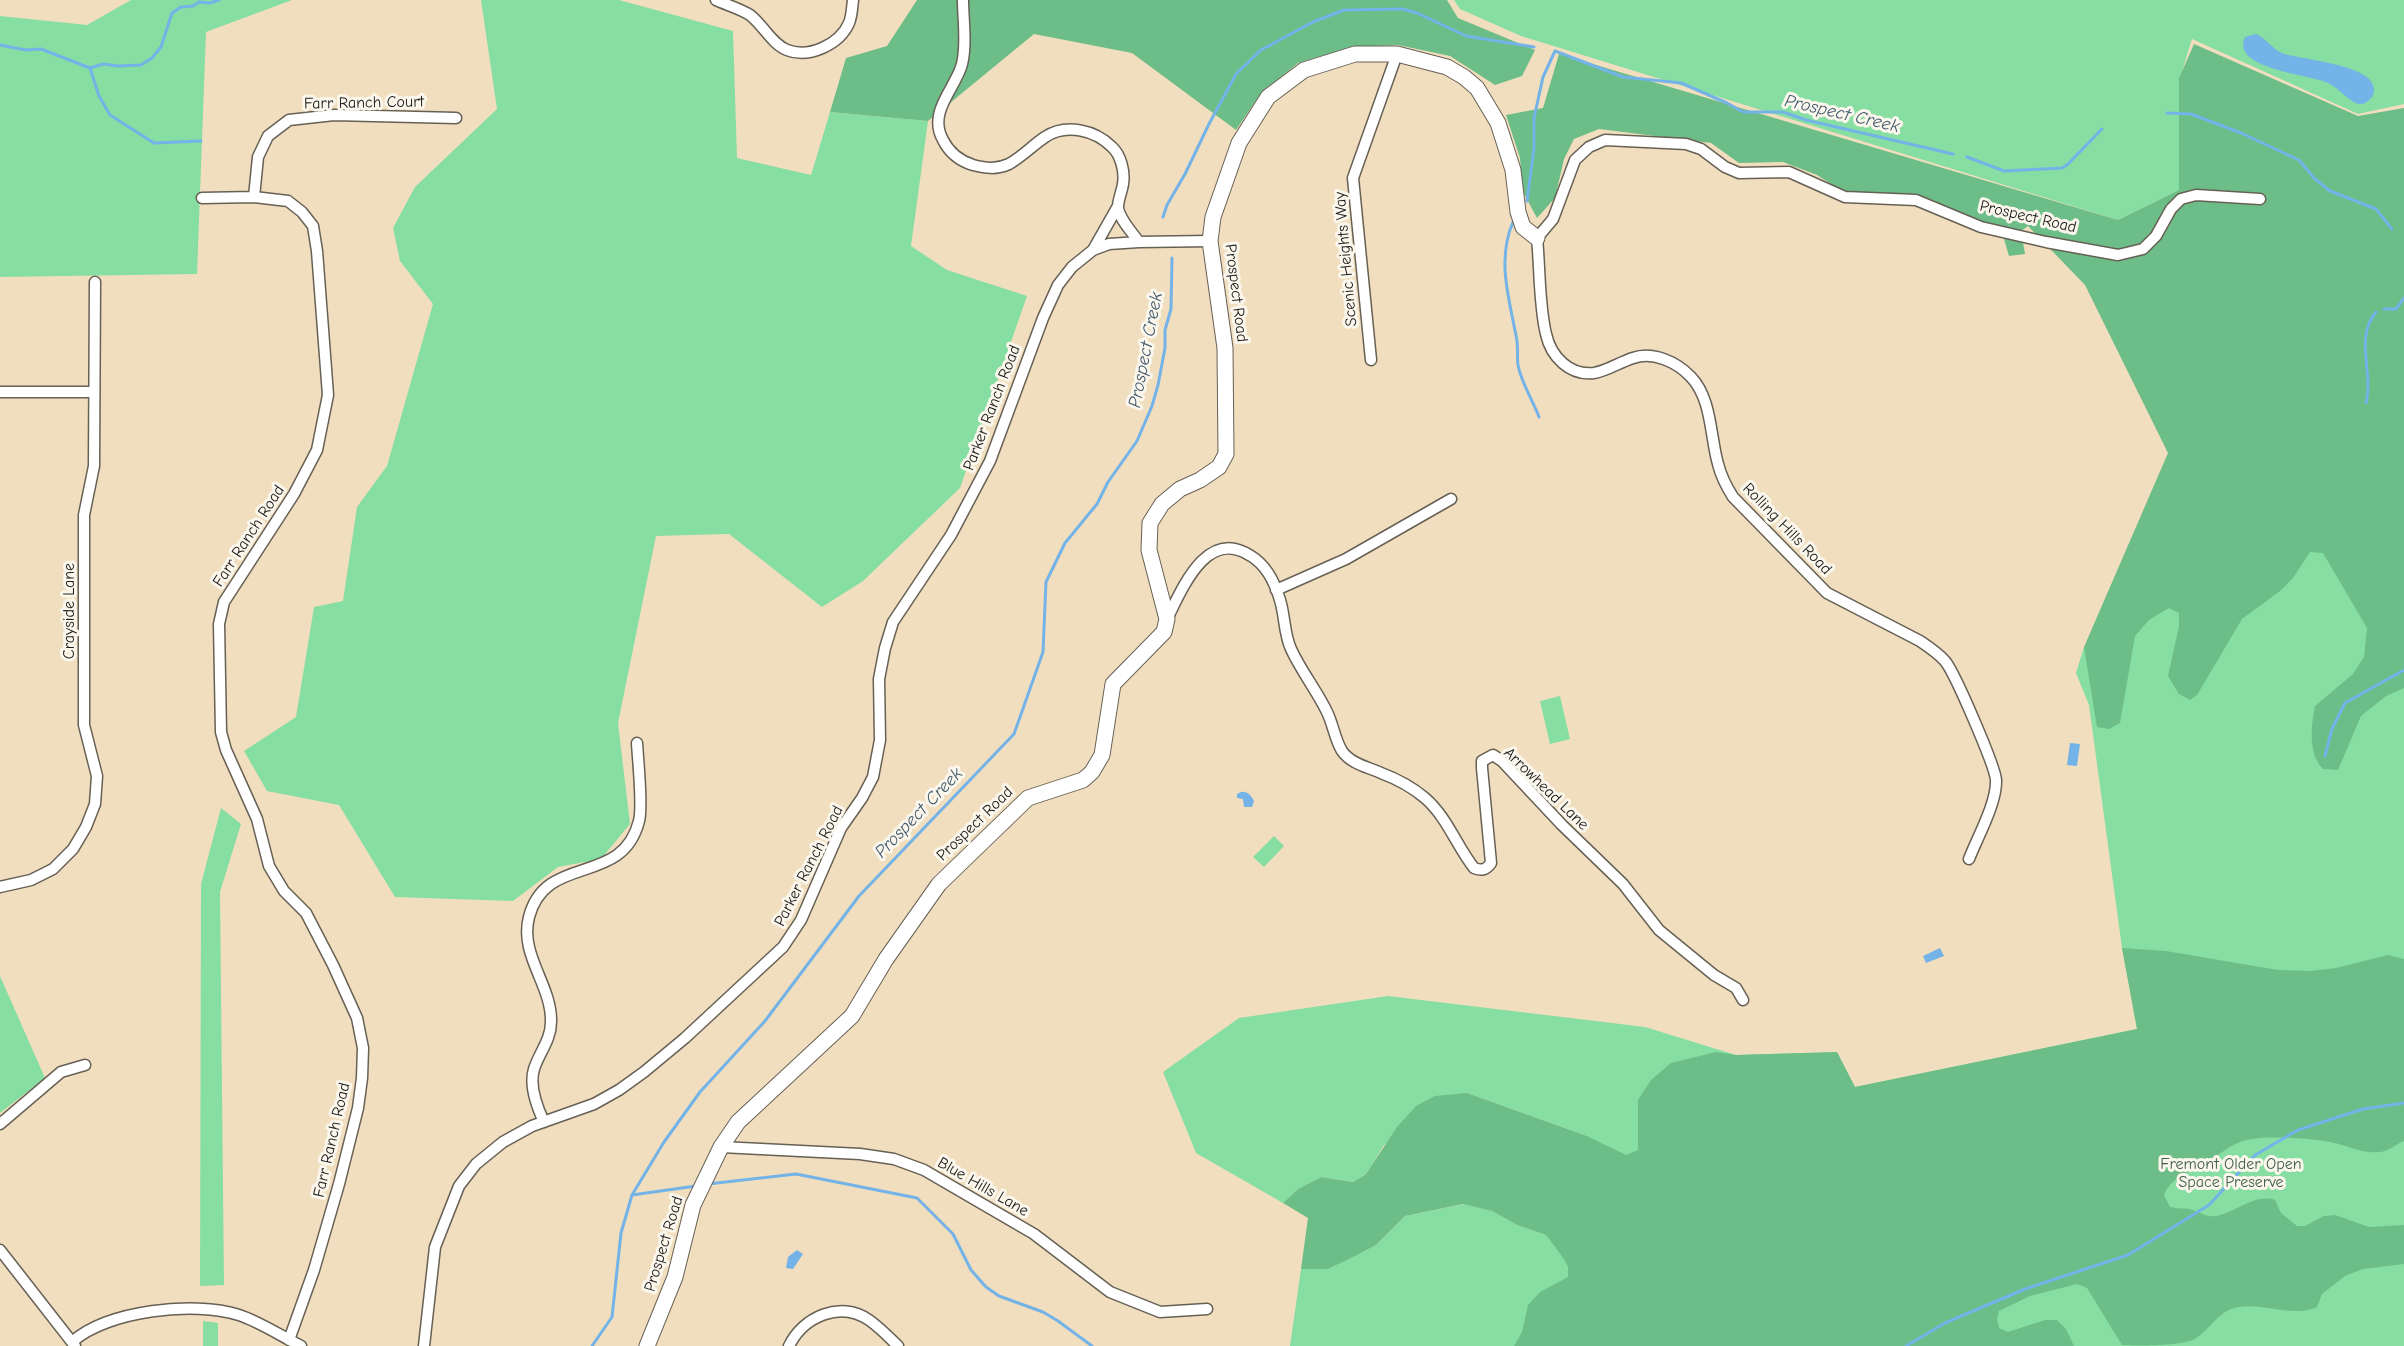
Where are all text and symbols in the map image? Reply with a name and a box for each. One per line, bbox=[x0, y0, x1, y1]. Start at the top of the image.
water label: Prospect Creek bbox=[1782, 90, 1902, 138]
street label: Farr Ranch Court bbox=[304, 92, 424, 114]
street label: Scenic Heights Way bbox=[1331, 191, 1361, 327]
street label: Prospect Road bbox=[1978, 197, 2078, 237]
street label: Prospect Road bbox=[1220, 243, 1252, 343]
water label: Prospect Creek bbox=[1124, 290, 1168, 410]
street label: Parker Ranch Road bbox=[959, 343, 1025, 473]
street label: Rolling Hills Road bbox=[1738, 479, 1836, 579]
street label: Farr Ranch Road bbox=[209, 482, 289, 590]
street label: Crayside Lane bbox=[59, 563, 79, 659]
street label: Arrowhead Lane bbox=[1499, 743, 1593, 835]
water label: Prospect Creek bbox=[871, 763, 967, 863]
street label: Prospect Road bbox=[933, 783, 1017, 865]
street label: Parker Ranch Road bbox=[770, 803, 848, 929]
street label: Farr Ranch Road bbox=[309, 1081, 355, 1199]
street label: Blue Hills Lane bbox=[934, 1153, 1032, 1221]
park label: Fremont Older Open Space Preserve bbox=[2160, 1154, 2302, 1192]
street label: Prospect Road bbox=[640, 1194, 688, 1294]

